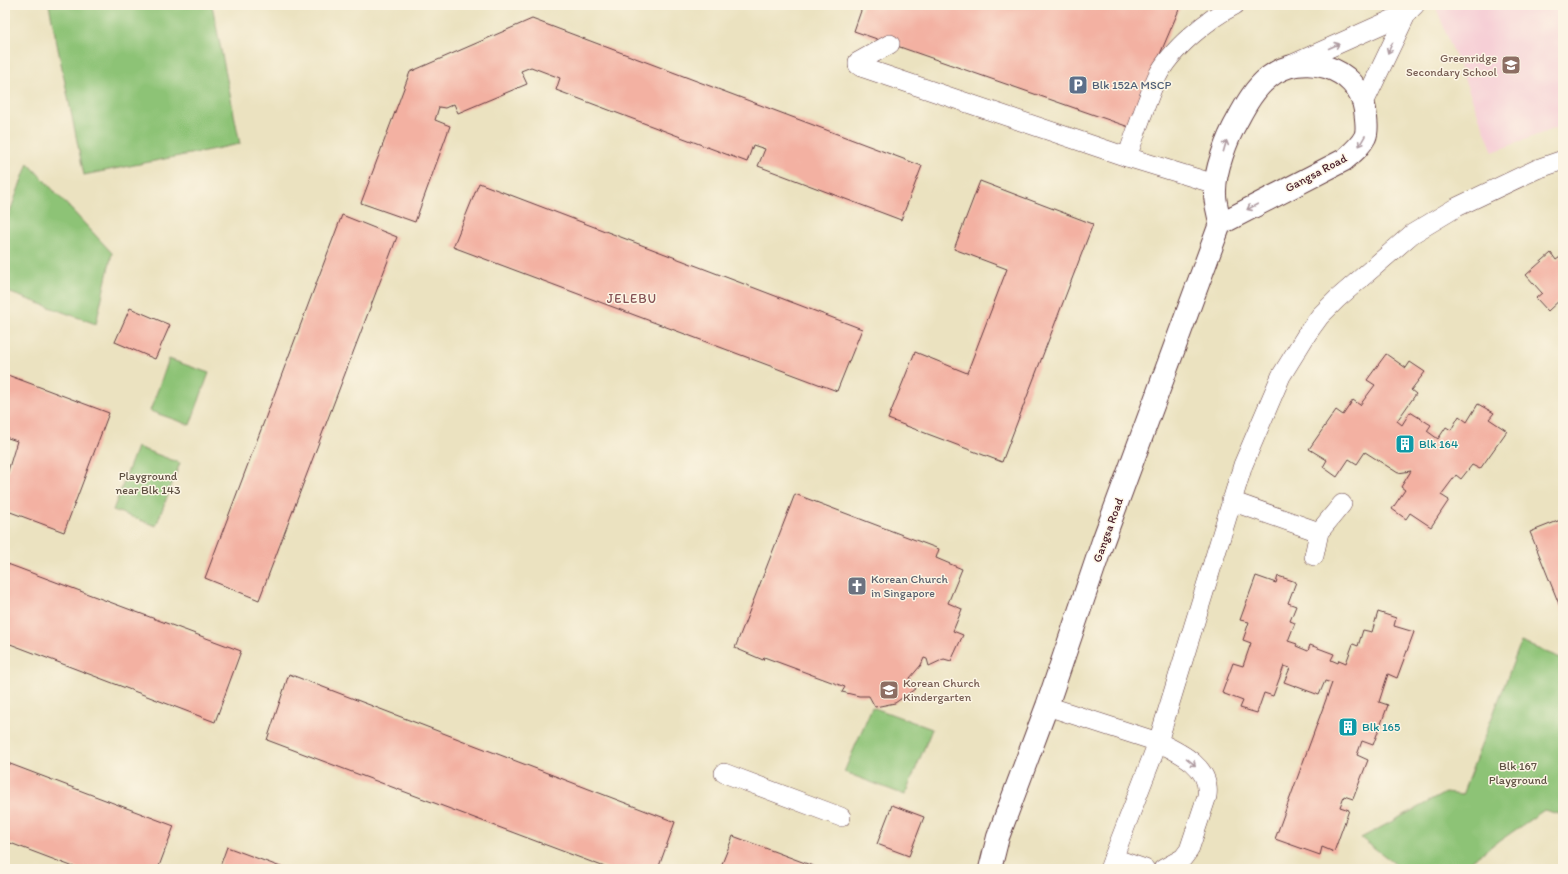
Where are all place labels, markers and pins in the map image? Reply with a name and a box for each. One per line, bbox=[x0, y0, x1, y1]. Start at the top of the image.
place label: Greenridge Secondary School bbox=[1406, 51, 1498, 79]
school or university icon: Greenridge Secondary School bbox=[1500, 54, 1522, 76]
parking icon: Blk 152A MSCP bbox=[1067, 74, 1089, 96]
place label: Blk 152A MSCP bbox=[1092, 78, 1171, 92]
building icon: Blk 164 bbox=[1394, 433, 1416, 455]
place label: Blk 164 bbox=[1419, 437, 1458, 451]
place label: Korean Church in Singapore bbox=[871, 572, 948, 600]
church icon: Korean Church in Singapore bbox=[846, 575, 868, 597]
place label: Korean Church Kindergarten bbox=[903, 676, 980, 704]
school or university icon: Korean Church Kindergarten bbox=[878, 679, 900, 701]
building icon: Blk 165 bbox=[1337, 716, 1359, 738]
place label: Blk 165 bbox=[1362, 720, 1400, 734]

